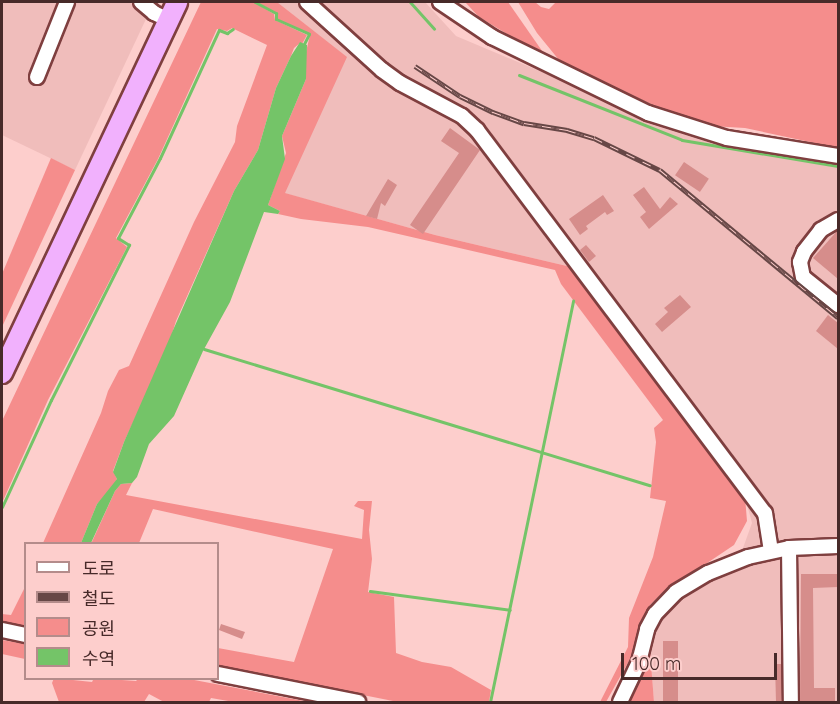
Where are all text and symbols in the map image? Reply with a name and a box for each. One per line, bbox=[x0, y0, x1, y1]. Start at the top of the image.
legend bbox=[24, 542, 219, 680]
text: 도로 bbox=[82, 557, 115, 580]
text: 철도 bbox=[82, 587, 115, 610]
text: 공원 bbox=[82, 617, 115, 640]
scale bar bbox=[624, 641, 780, 679]
text: 수역 bbox=[82, 647, 115, 670]
text: 100 m bbox=[632, 652, 681, 675]

